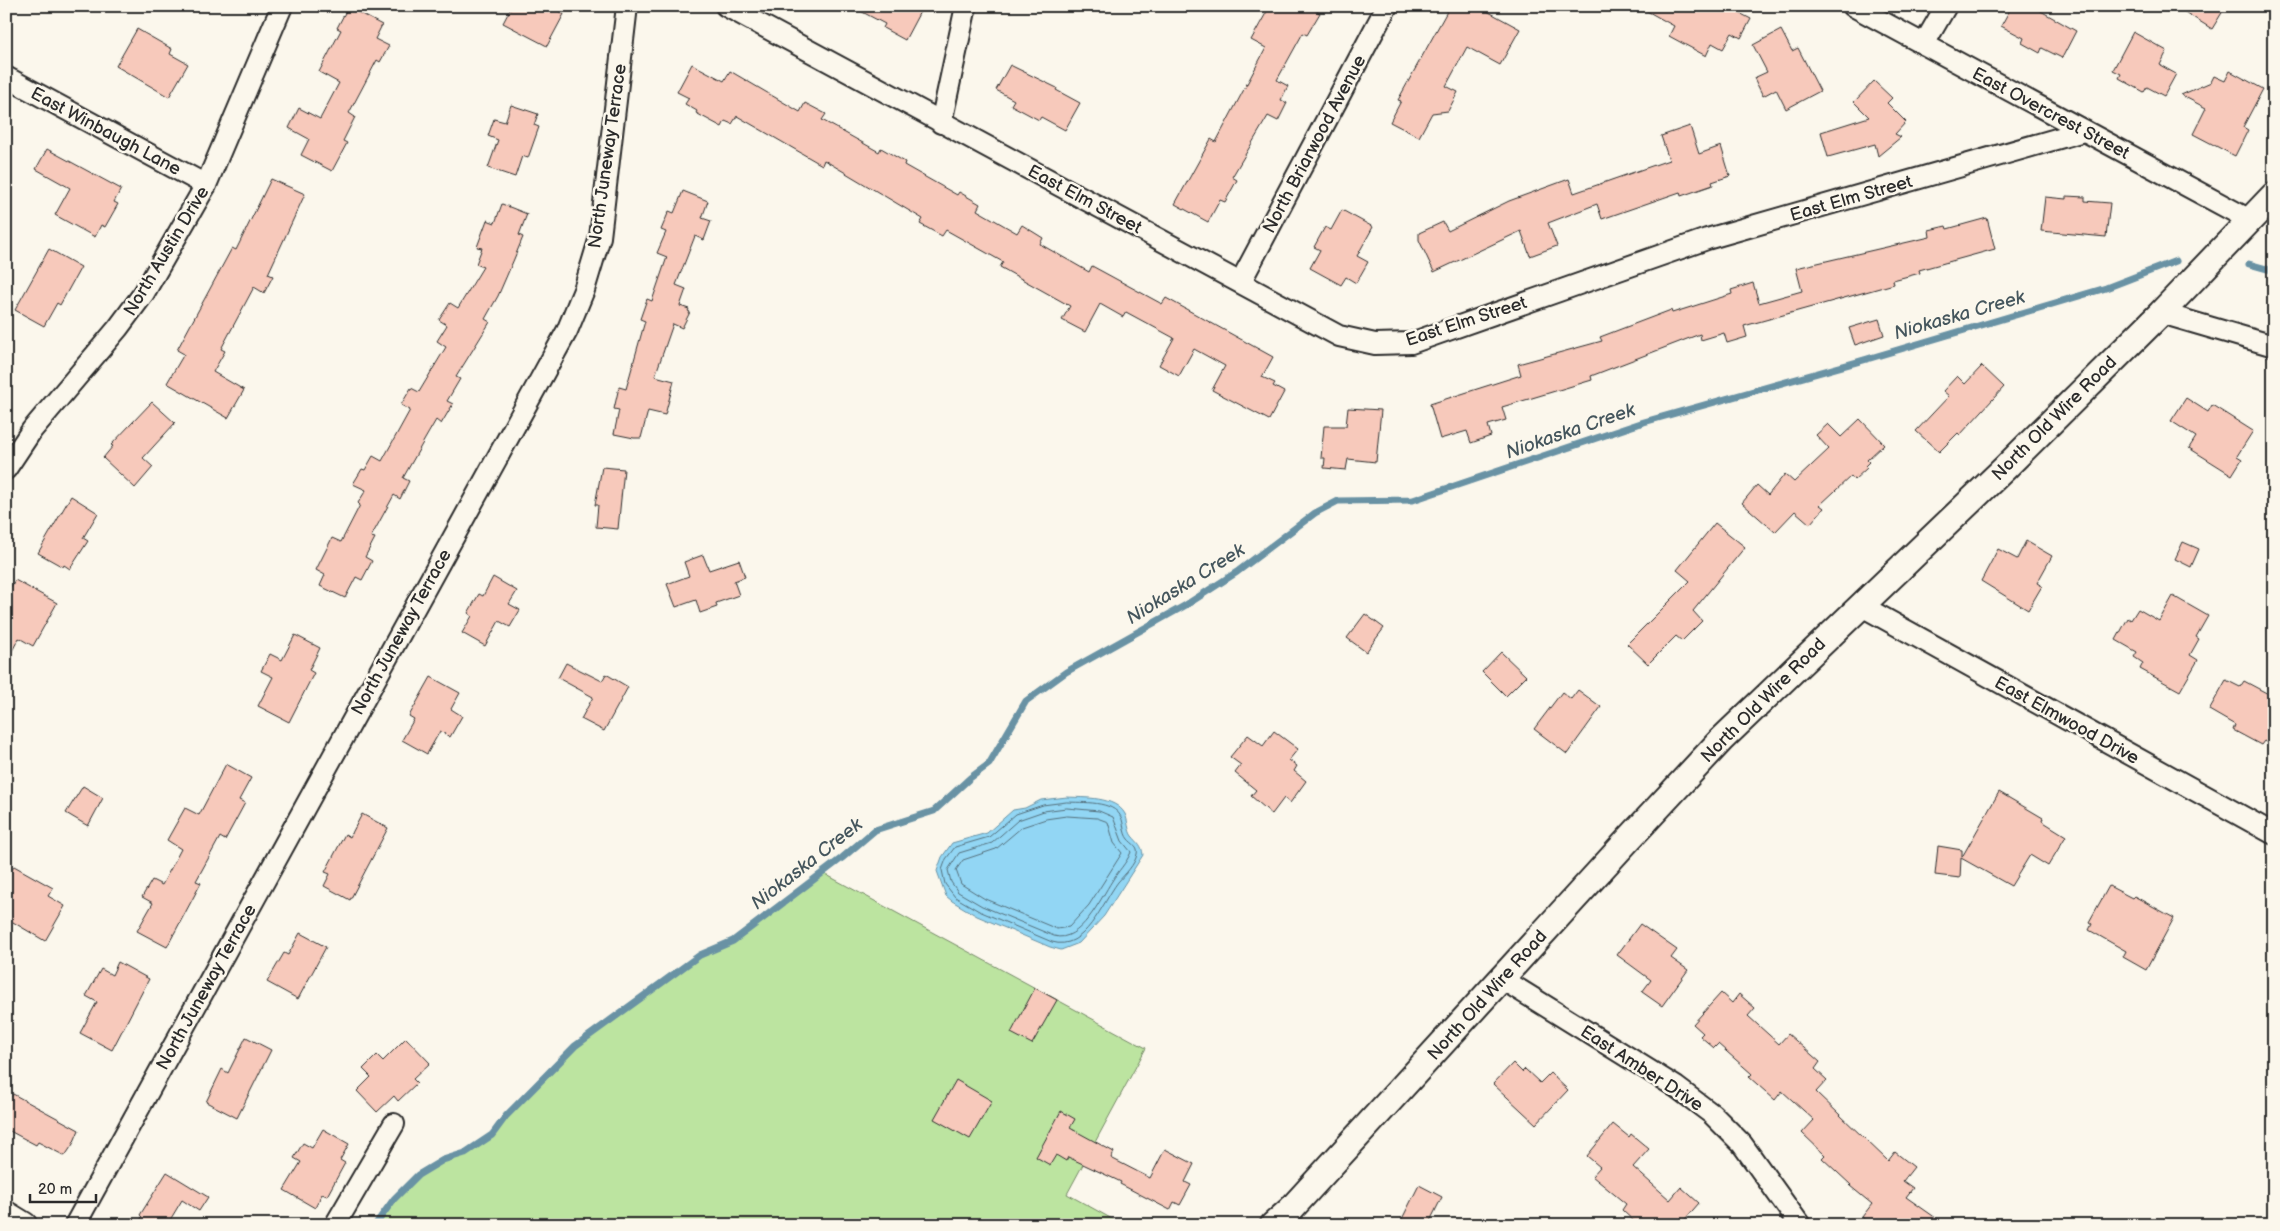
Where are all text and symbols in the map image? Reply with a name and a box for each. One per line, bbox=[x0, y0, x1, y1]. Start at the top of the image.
street label: North Briarwood Avenue bbox=[1259, 51, 1370, 237]
street label: North Juneway Terrace bbox=[584, 62, 631, 250]
street label: East Overcrest Street bbox=[1969, 63, 2133, 164]
street label: East Winbaugh Lane bbox=[27, 83, 185, 180]
street label: East Elm Street bbox=[1024, 161, 1146, 239]
street label: East Elm Street bbox=[1788, 171, 1915, 226]
street label: North Austin Drive bbox=[119, 182, 214, 320]
water label: Niokaska Creek bbox=[1891, 286, 2028, 345]
street label: East Elm Street bbox=[1403, 292, 1530, 351]
street label: North Old Wire Road bbox=[1988, 352, 2121, 485]
water label: Niokaska Creek bbox=[1503, 398, 1639, 464]
water label: Niokaska Creek bbox=[1122, 538, 1250, 630]
street label: North Juneway Terrace bbox=[347, 545, 456, 719]
street label: North Old Wire Road bbox=[1697, 634, 1830, 767]
street label: East Elmwood Drive bbox=[1991, 672, 2143, 769]
water label: Niokaska Creek bbox=[747, 813, 868, 915]
street label: North Juneway Terrace bbox=[152, 900, 261, 1074]
street label: North Old Wire Road bbox=[1423, 926, 1551, 1065]
street label: East Amber Drive bbox=[1577, 1021, 1707, 1116]
scale bar bbox=[30, 1171, 96, 1203]
text: 20 m bbox=[38, 1180, 72, 1199]

